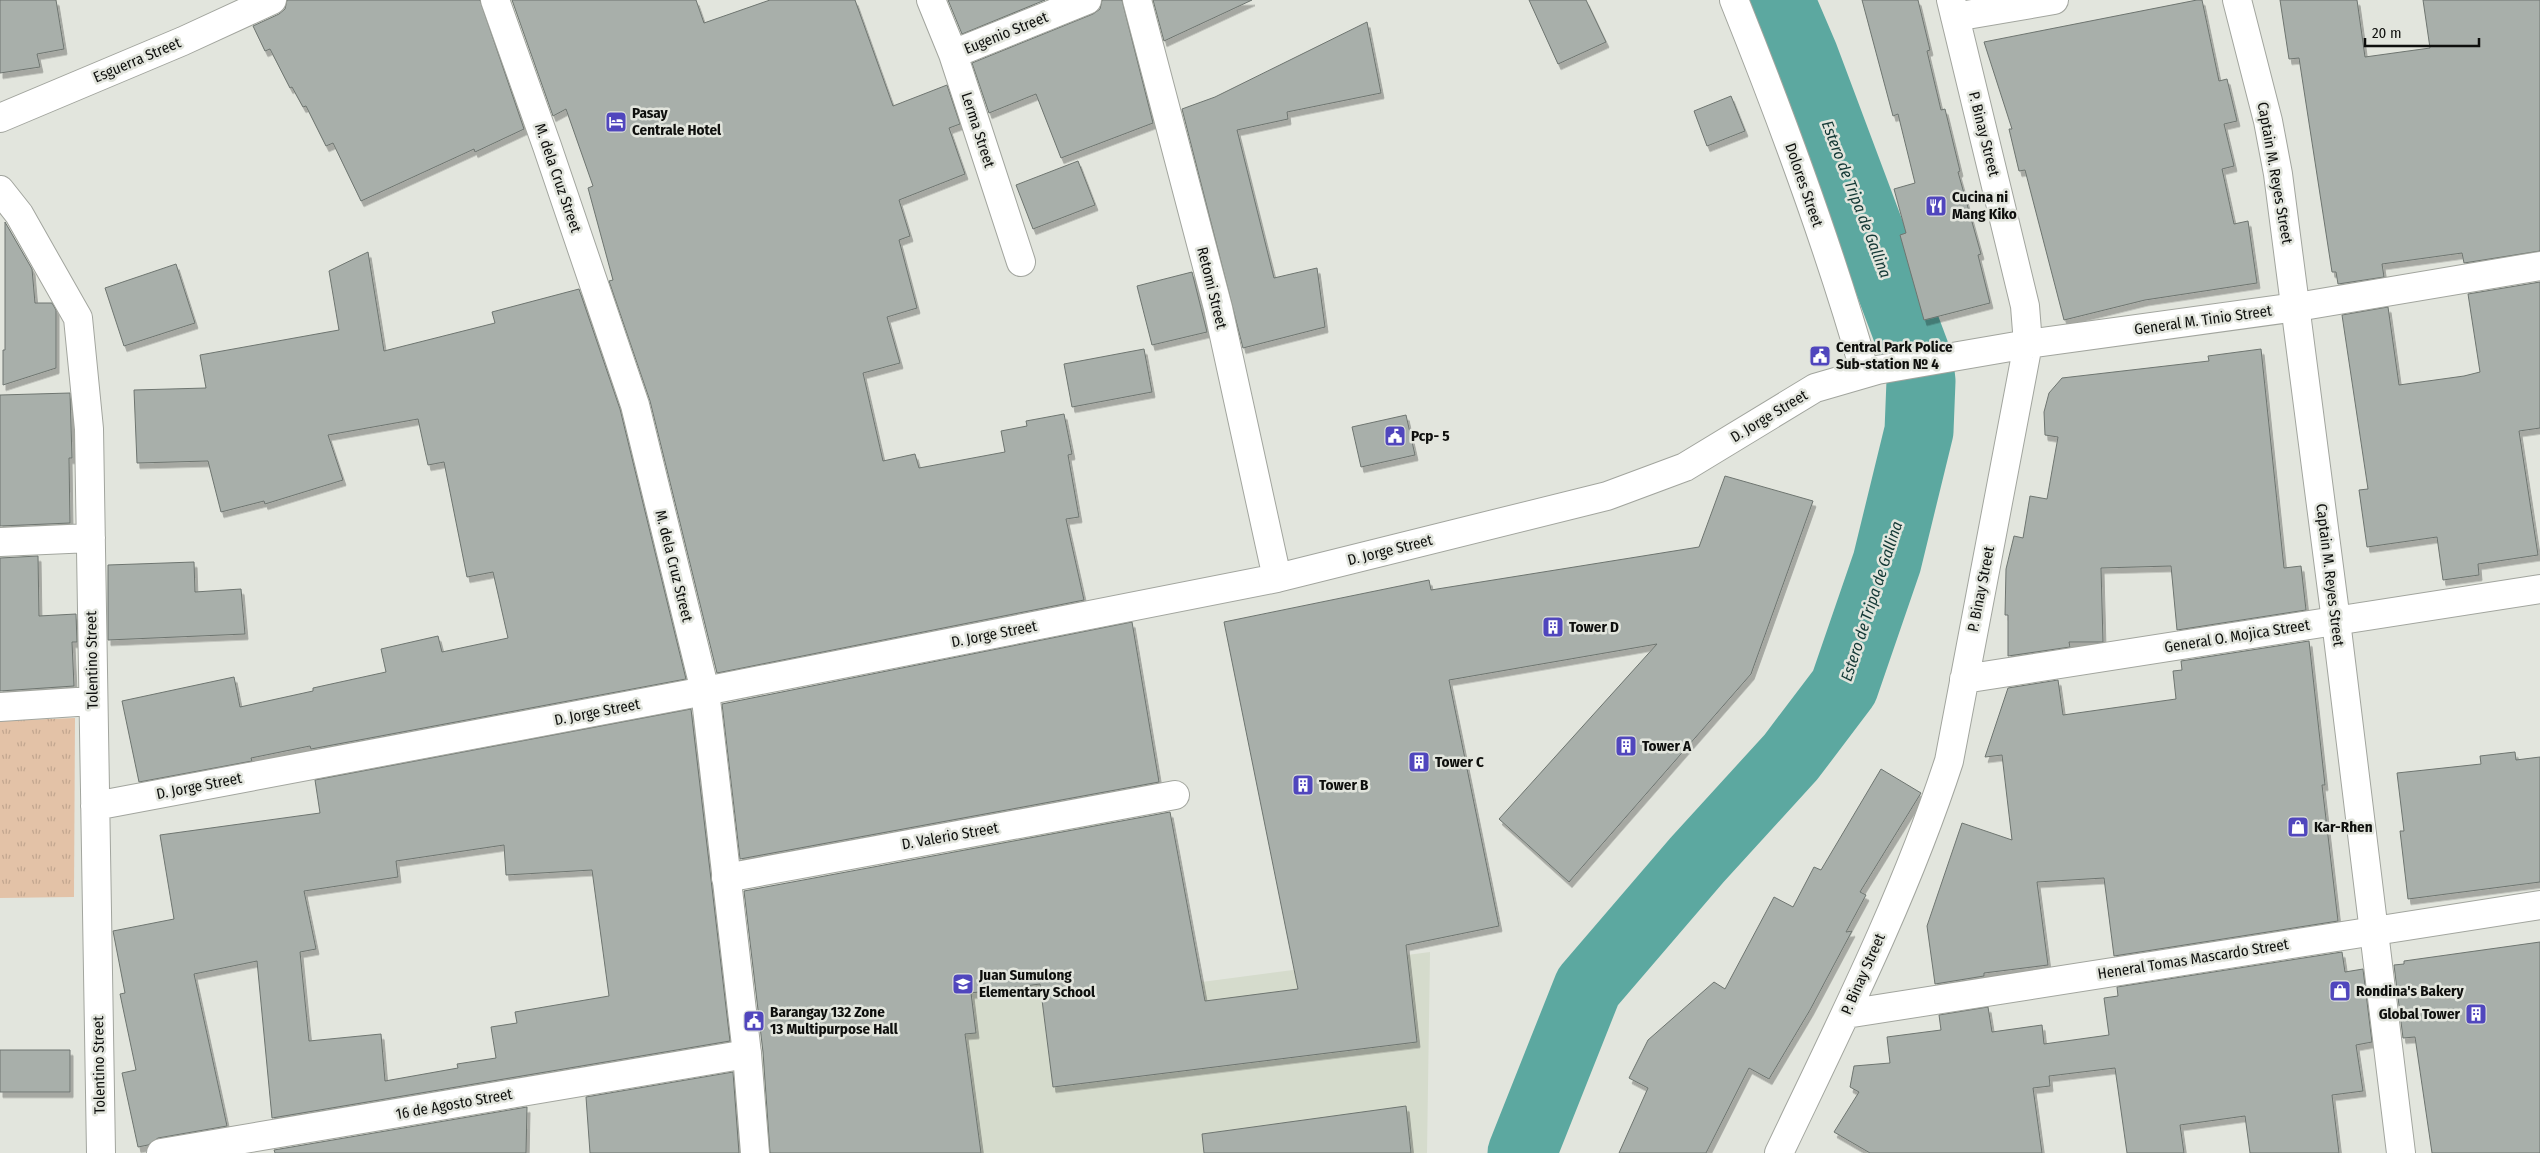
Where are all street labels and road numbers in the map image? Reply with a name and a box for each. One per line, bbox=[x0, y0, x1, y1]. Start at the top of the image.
street label: Eugenio Street bbox=[961, 8, 1051, 58]
street label: Esguerra Street bbox=[91, 33, 184, 87]
street label: Lerma Street bbox=[957, 90, 999, 170]
street label: P. Binay Street bbox=[1965, 90, 2003, 178]
street label: Captain M. Reyes Street bbox=[2254, 101, 2296, 245]
street label: M. dela Cruz Street bbox=[531, 121, 585, 235]
street label: Dolores Street bbox=[1781, 141, 1827, 229]
street label: Retomi Street bbox=[1193, 245, 1231, 331]
street label: General M. Tinio Street bbox=[2133, 301, 2273, 339]
street label: D. Jorge Street bbox=[1727, 386, 1811, 446]
street label: Captain M. Reyes Street bbox=[2312, 503, 2348, 647]
street label: M. dela Cruz Street bbox=[651, 508, 697, 624]
street label: D. Jorge Street bbox=[1346, 531, 1434, 569]
street label: P. Binay Street bbox=[1964, 545, 1998, 633]
street label: Tolentino Street bbox=[82, 611, 102, 709]
street label: General O. Mojica Street bbox=[2163, 616, 2311, 656]
street label: D. Jorge Street bbox=[950, 617, 1038, 651]
street label: D. Jorge Street bbox=[553, 695, 641, 729]
street label: D. Jorge Street bbox=[155, 769, 243, 803]
street label: D. Valerio Street bbox=[900, 819, 1000, 853]
street label: P. Binay Street bbox=[1837, 931, 1889, 1017]
street label: Heneral Tomas Mascardo Street bbox=[2096, 935, 2290, 983]
street label: Tolentino Street bbox=[89, 1016, 109, 1114]
street label: 16 de Agosto Street bbox=[394, 1085, 514, 1123]

